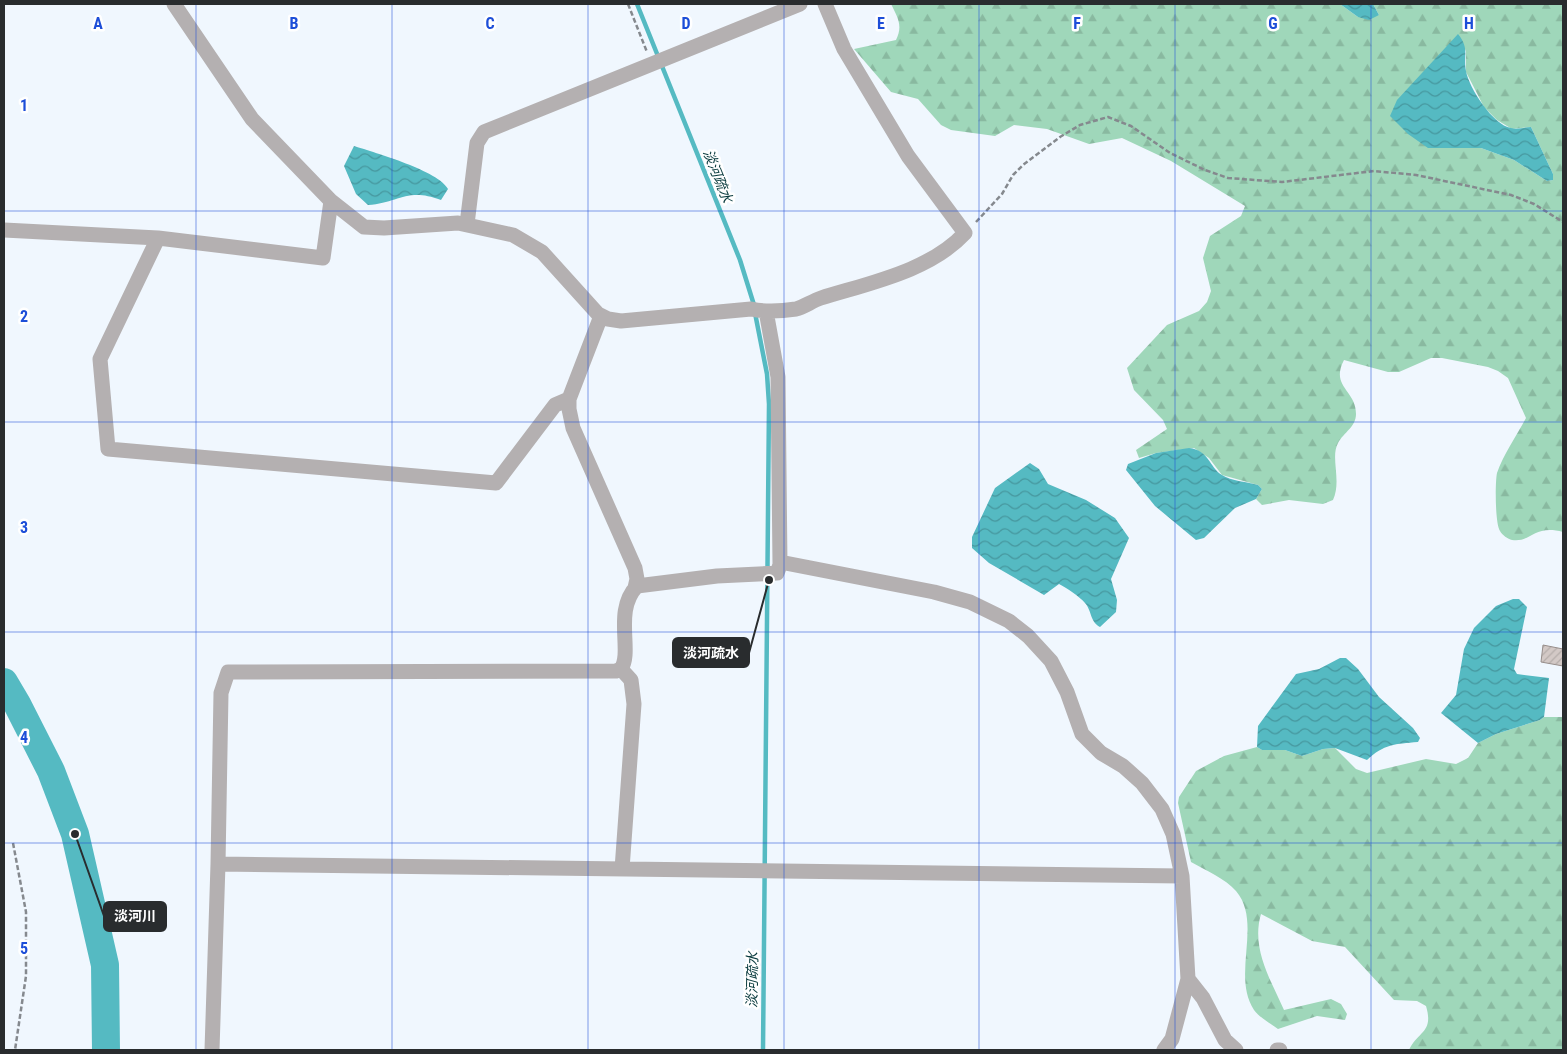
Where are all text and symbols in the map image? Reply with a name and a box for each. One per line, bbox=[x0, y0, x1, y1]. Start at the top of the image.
text: A bbox=[93, 14, 103, 33]
text: B bbox=[290, 14, 299, 33]
text: C bbox=[485, 14, 495, 33]
text: D bbox=[681, 14, 691, 33]
text: E bbox=[877, 14, 885, 33]
text: F bbox=[1073, 14, 1081, 33]
text: G bbox=[1268, 14, 1278, 33]
text: H bbox=[1464, 14, 1474, 33]
text: 1 bbox=[20, 96, 28, 115]
water label: 淡河疏水 bbox=[700, 147, 737, 207]
text: 2 bbox=[20, 307, 28, 326]
text: 3 bbox=[20, 518, 28, 537]
callout: 淡河疏水 bbox=[673, 638, 749, 667]
text: 淡河疏水 bbox=[683, 645, 739, 661]
text: 4 bbox=[20, 728, 28, 747]
callout: 淡河川 bbox=[104, 902, 166, 931]
text: 淡河川 bbox=[114, 908, 156, 924]
text: 5 bbox=[20, 939, 28, 958]
water label: 淡河疏水 bbox=[744, 950, 761, 1008]

